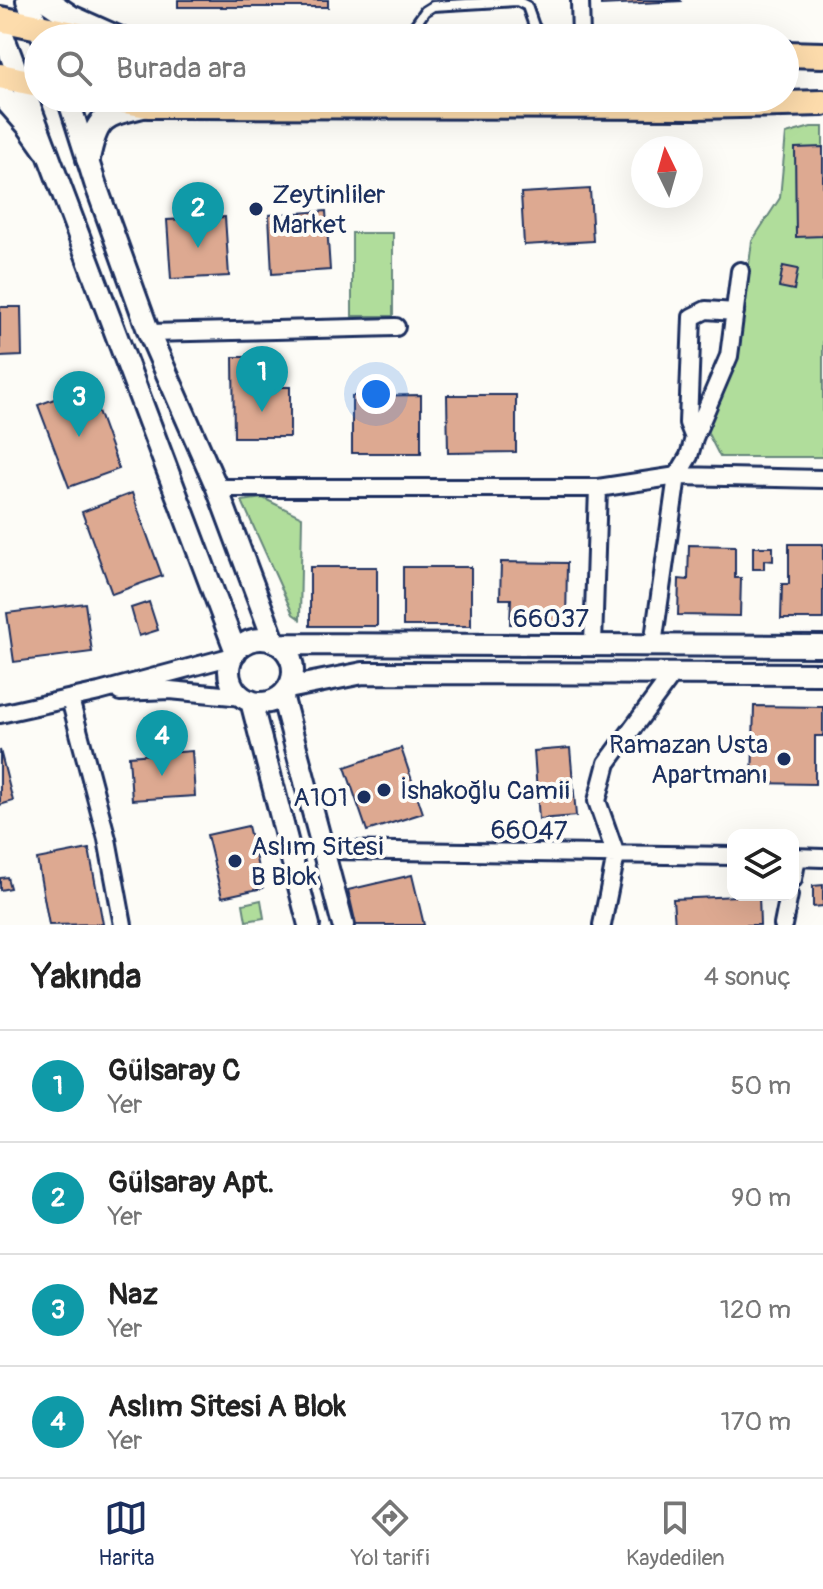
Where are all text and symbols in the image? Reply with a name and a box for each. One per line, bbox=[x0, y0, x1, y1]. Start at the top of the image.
search box bbox=[24, 24, 799, 112]
icon: search bbox=[52, 46, 96, 90]
text: Burada ara bbox=[116, 50, 247, 87]
north arrow bbox=[631, 136, 703, 208]
place label: Zeytinliler Market bbox=[272, 179, 386, 241]
pin: 2 bbox=[172, 182, 224, 248]
marker: Zeytinliler Market bbox=[247, 200, 265, 218]
pin: 1 bbox=[236, 346, 288, 412]
pin: 3 bbox=[53, 371, 105, 437]
your location bbox=[356, 374, 396, 414]
street label: 66037 bbox=[513, 603, 589, 635]
pin: 4 bbox=[136, 710, 188, 776]
place label: Ramazan Usta Apartmanı bbox=[609, 729, 768, 791]
marker: Ramazan Usta Apartmanı bbox=[775, 750, 793, 768]
place label: İshakoğlu Camii bbox=[400, 775, 570, 807]
marker: İshakoğlu Camii bbox=[375, 781, 393, 799]
place label: A101 bbox=[293, 782, 348, 814]
marker: A101 bbox=[355, 788, 373, 806]
street label: 66047 bbox=[490, 814, 568, 848]
map controls bbox=[727, 829, 799, 901]
button: layers bbox=[727, 829, 799, 901]
place label: Aslım Sitesi B Blok bbox=[251, 831, 383, 893]
marker: Aslım Sitesi B Blok bbox=[226, 852, 244, 870]
text: Yakında bbox=[32, 956, 141, 999]
text: 4 sonuç bbox=[704, 961, 791, 993]
text: Gülsaray C bbox=[108, 1052, 240, 1089]
text: 1 bbox=[53, 1070, 63, 1102]
text: 50 m bbox=[730, 1070, 791, 1102]
text: Yer bbox=[108, 1089, 142, 1121]
text: Gülsaray Apt. bbox=[108, 1164, 274, 1201]
text: 2 bbox=[51, 1182, 65, 1214]
text: 90 m bbox=[731, 1182, 791, 1214]
text: Yer bbox=[108, 1201, 142, 1233]
text: Naz bbox=[108, 1276, 158, 1313]
text: 3 bbox=[51, 1294, 65, 1326]
text: 120 m bbox=[720, 1294, 791, 1326]
text: Yer bbox=[108, 1313, 142, 1345]
text: Aslım Sitesi A Blok bbox=[108, 1388, 346, 1425]
text: 4 bbox=[50, 1406, 66, 1438]
text: 170 m bbox=[721, 1406, 791, 1438]
text: Yer bbox=[108, 1425, 142, 1457]
tab: Harita bbox=[98, 1496, 154, 1572]
tab: Yol tarifi bbox=[351, 1496, 430, 1572]
tab: Kaydedilen bbox=[626, 1496, 725, 1572]

